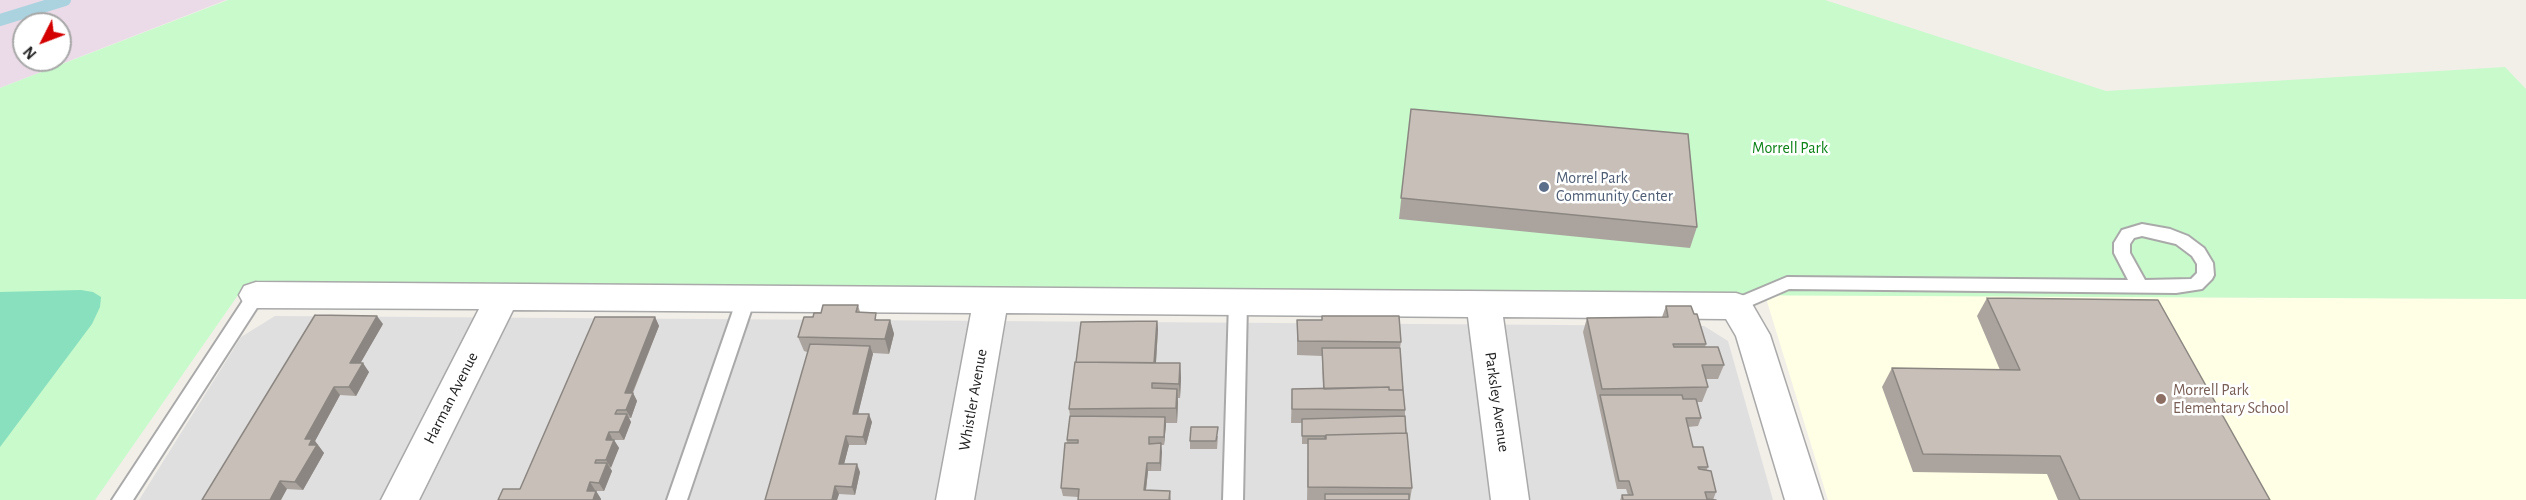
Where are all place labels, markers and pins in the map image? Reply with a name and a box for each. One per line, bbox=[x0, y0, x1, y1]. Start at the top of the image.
place label: Morrel Park Community Center bbox=[1556, 168, 1673, 206]
marker: Morrel Park Community Center bbox=[1537, 180, 1551, 194]
place label: Morrell Park Elementary School bbox=[2173, 380, 2289, 418]
marker: Morrell Park Elementary School bbox=[2154, 392, 2168, 406]

